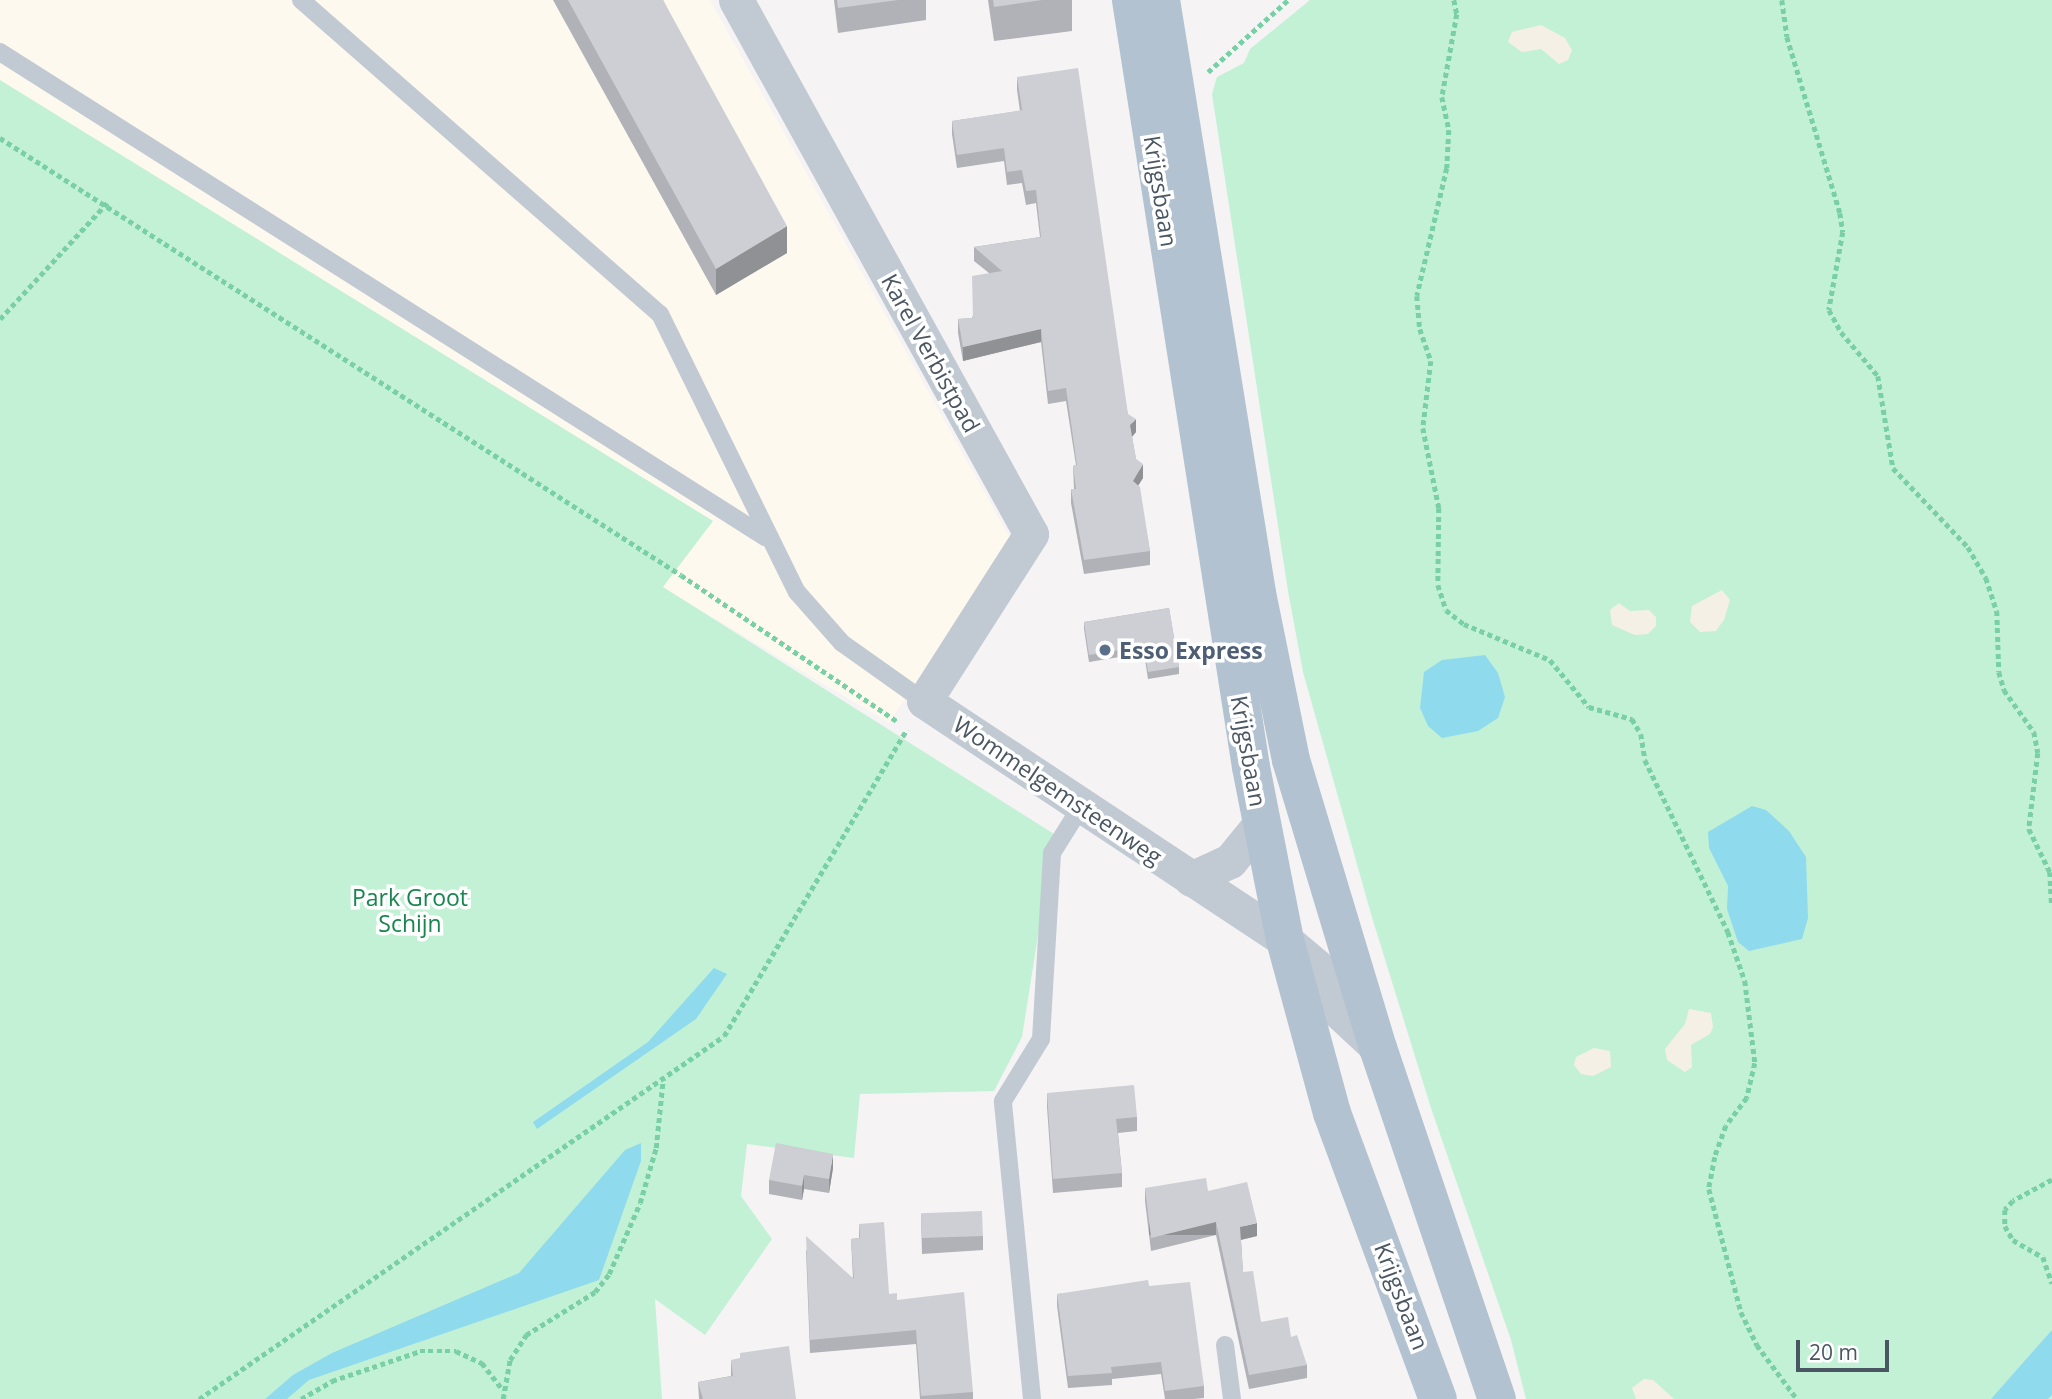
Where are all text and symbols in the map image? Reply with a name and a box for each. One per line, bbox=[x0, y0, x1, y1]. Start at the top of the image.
street label: Krijgsbaan bbox=[1139, 133, 1183, 249]
street label: Karel Verbistpad bbox=[876, 269, 986, 437]
place label: Esso Express bbox=[1119, 636, 1263, 664]
marker: Esso Express bbox=[1097, 642, 1113, 658]
street label: Krijgsbaan bbox=[1226, 693, 1272, 809]
street label: Wommelgemsteenweg bbox=[949, 710, 1167, 870]
park label: Park Groot Schijn bbox=[352, 883, 468, 937]
street label: Krijgsbaan bbox=[1369, 1239, 1435, 1353]
scale bar bbox=[1800, 1326, 1893, 1370]
text: 20 m bbox=[1809, 1338, 1858, 1366]

